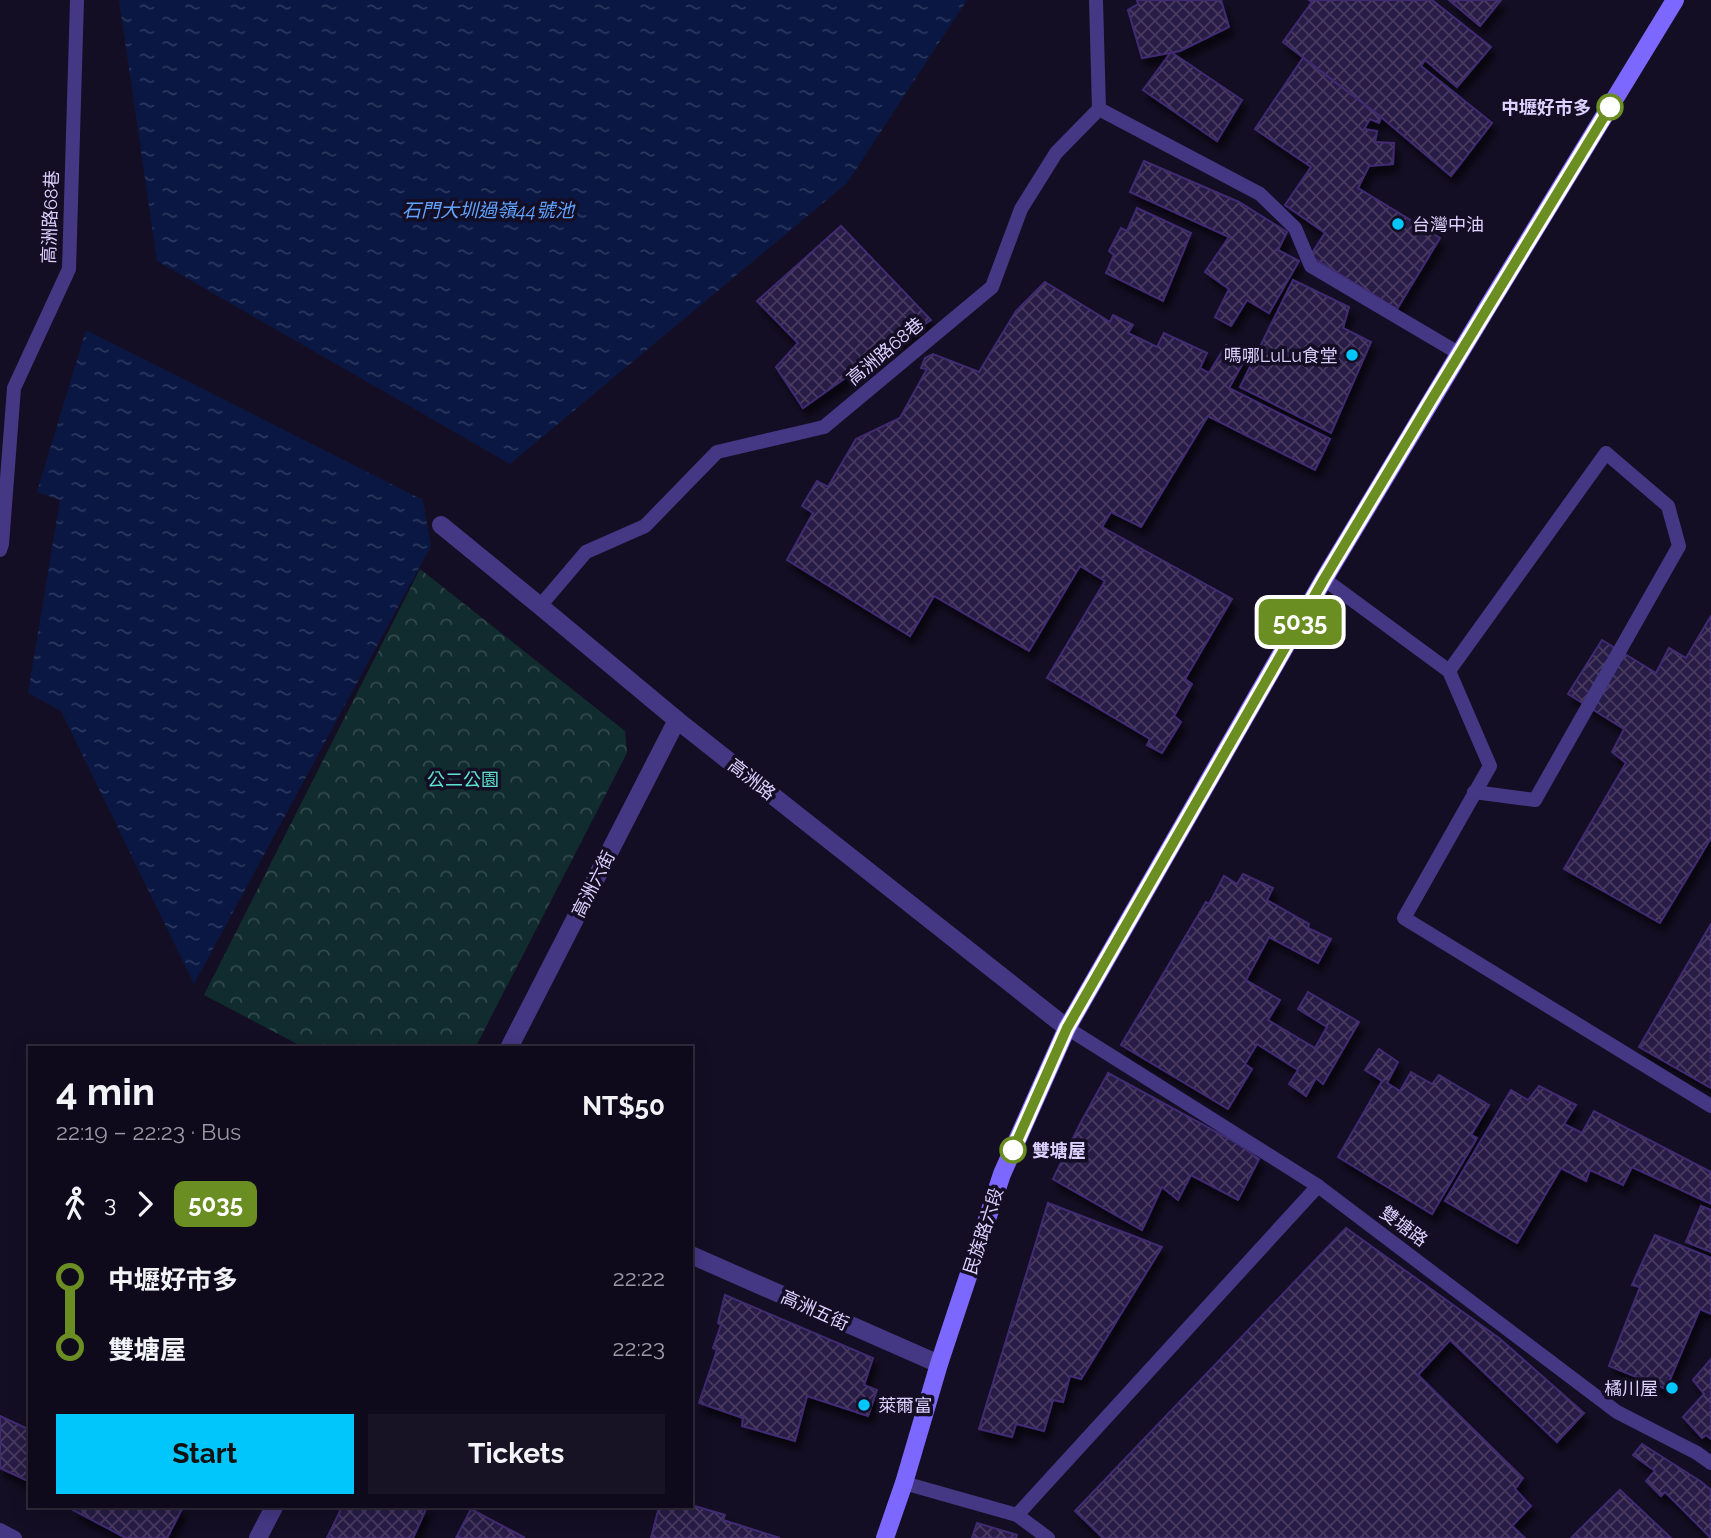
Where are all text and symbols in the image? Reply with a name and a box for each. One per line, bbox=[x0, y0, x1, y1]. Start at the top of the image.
marker: 中壢好市多 bbox=[1597, 94, 1623, 120]
place label: 中壢好市多 bbox=[1501, 97, 1591, 118]
street label: 高洲路68巷 bbox=[38, 170, 62, 264]
water label: 石門大圳過嶺44號池 bbox=[402, 199, 576, 221]
place label: 台灣中油 bbox=[1412, 214, 1484, 235]
marker: 台灣中油 bbox=[1390, 216, 1406, 232]
street label: 高洲路68巷 bbox=[842, 313, 928, 389]
place label: 嗎哪LuLu食堂 bbox=[1224, 345, 1338, 366]
marker: 嗎哪LuLu食堂 bbox=[1344, 347, 1360, 363]
line badge: 5035 bbox=[1251, 599, 1349, 645]
text: 5035 bbox=[1273, 607, 1327, 636]
street label: 高洲路 bbox=[724, 754, 780, 804]
park label: 公二公園 bbox=[427, 769, 499, 790]
street label: 高洲六街 bbox=[567, 847, 619, 921]
text: 4 min bbox=[56, 1069, 155, 1114]
text: NT$50 bbox=[582, 1091, 665, 1121]
text: 22:19 – 22:23 · Bus bbox=[56, 1118, 241, 1145]
marker: 雙塘屋 bbox=[1000, 1137, 1026, 1163]
place label: 雙塘屋 bbox=[1032, 1140, 1086, 1161]
icon: walk bbox=[56, 1185, 94, 1223]
icon: forward bbox=[126, 1185, 164, 1223]
street label: 民族路六段 bbox=[959, 1185, 1007, 1277]
text: 5035 bbox=[188, 1189, 243, 1218]
text: 3 bbox=[104, 1190, 116, 1217]
street label: 雙塘路 bbox=[1376, 1201, 1432, 1251]
text: 22:22 bbox=[613, 1264, 665, 1291]
text: 中壢好市多 bbox=[108, 1265, 238, 1295]
street label: 高洲五街 bbox=[778, 1286, 852, 1334]
text: 22:23 bbox=[612, 1334, 665, 1361]
text: 雙塘屋 bbox=[108, 1335, 186, 1365]
place label: 橘川屋 bbox=[1604, 1378, 1658, 1399]
marker: 橘川屋 bbox=[1664, 1380, 1680, 1396]
place label: 萊爾富 bbox=[878, 1395, 932, 1416]
marker: 萊爾富 bbox=[856, 1397, 872, 1413]
button: Start bbox=[56, 1414, 354, 1494]
button: Tickets bbox=[368, 1414, 665, 1494]

